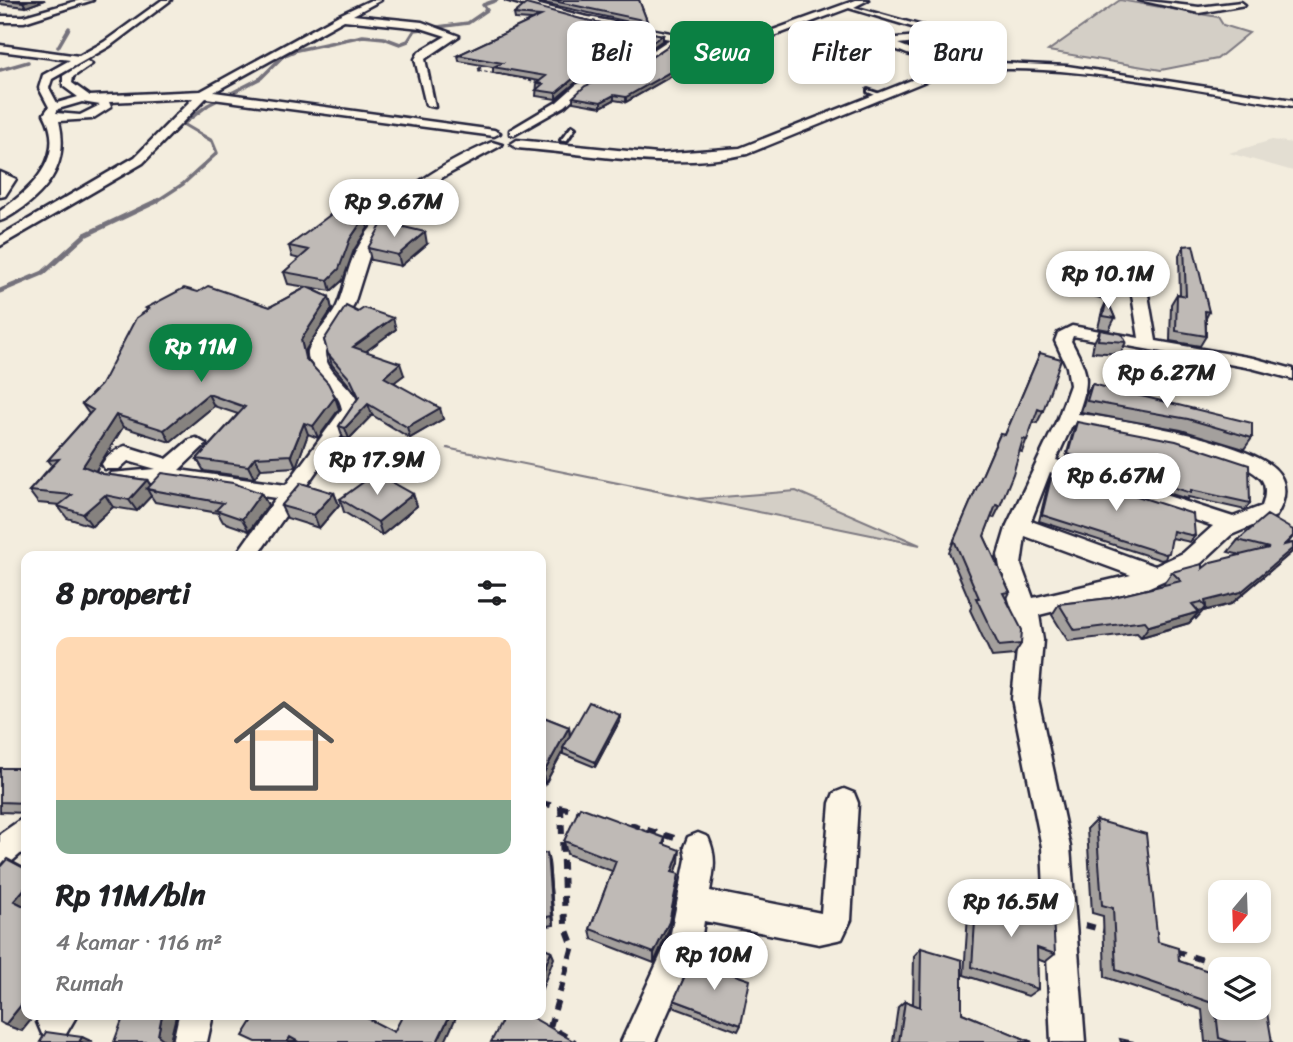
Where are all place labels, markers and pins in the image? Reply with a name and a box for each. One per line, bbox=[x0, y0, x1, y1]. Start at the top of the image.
pin: Rp 9.67M bbox=[322, 180, 466, 239]
pin: Rp 10.1M bbox=[1036, 252, 1180, 311]
pin: Rp 11M bbox=[144, 324, 258, 384]
pin: Rp 6.27M bbox=[1095, 350, 1239, 410]
pin: Rp 17.9M bbox=[305, 438, 449, 497]
pin: Rp 6.67M bbox=[1044, 454, 1188, 513]
pin: Rp 16.5M bbox=[939, 880, 1083, 939]
pin: Rp 10M bbox=[657, 932, 771, 992]

